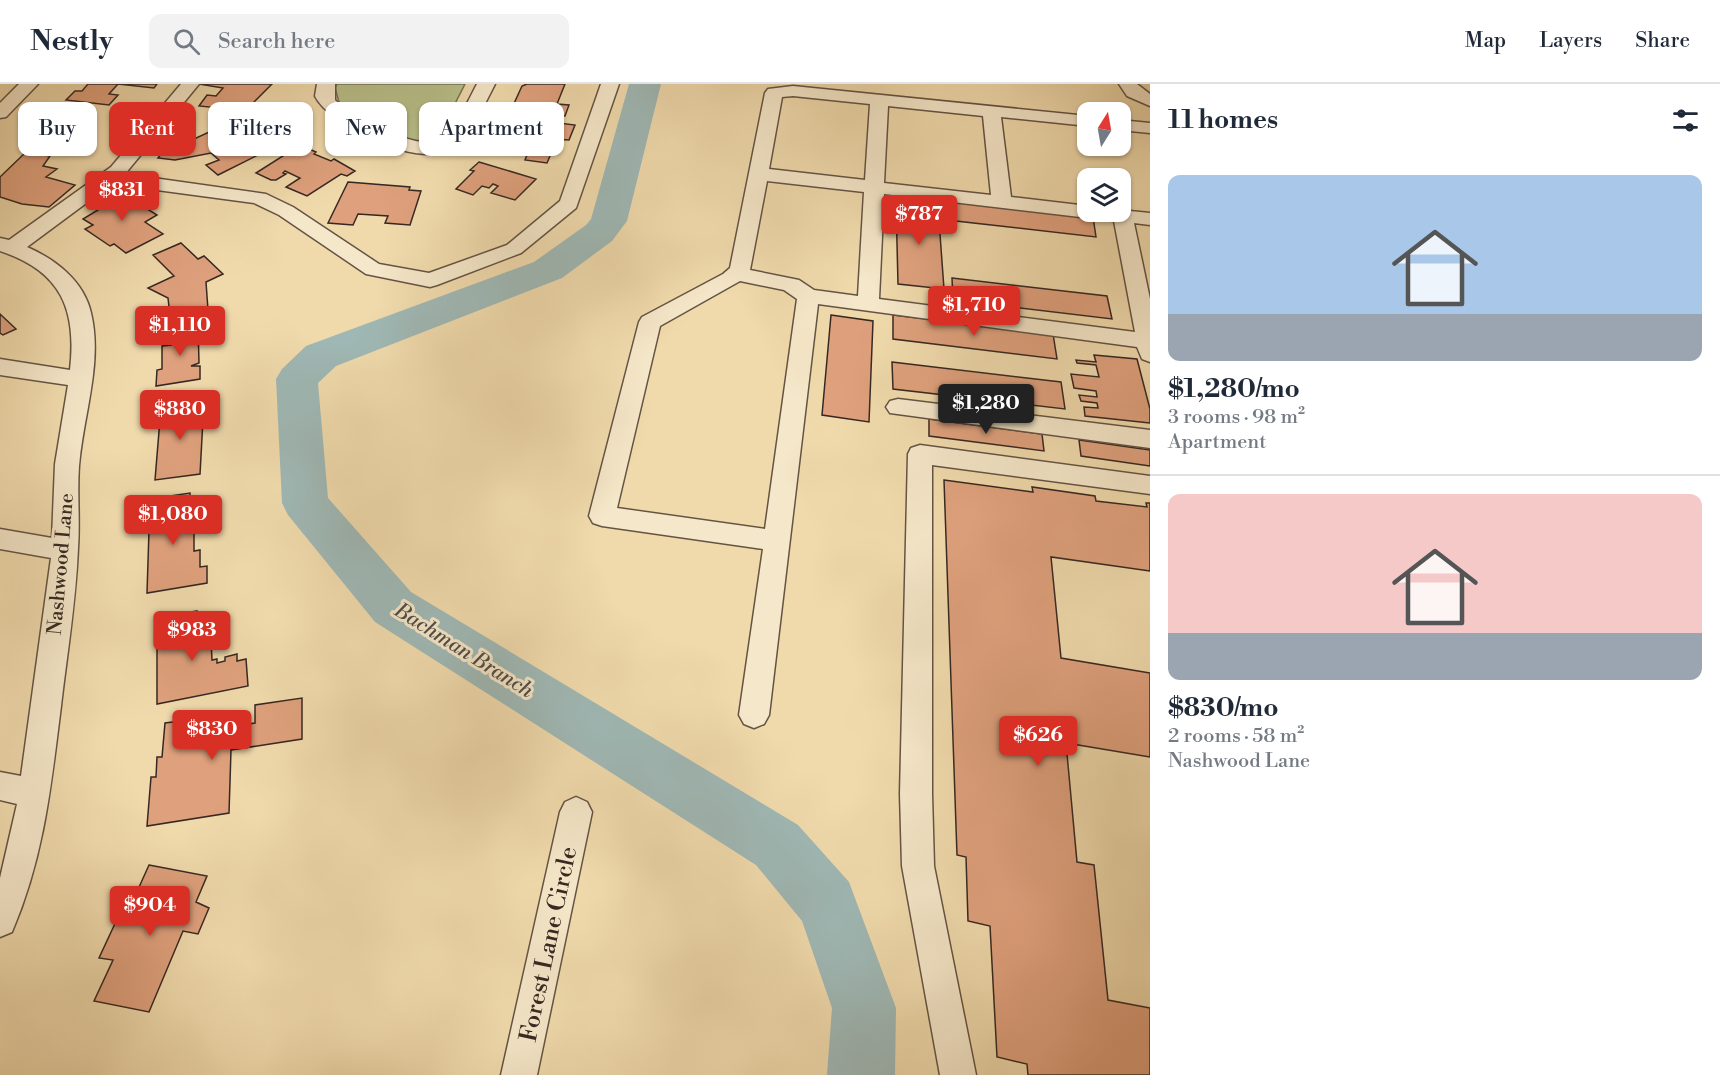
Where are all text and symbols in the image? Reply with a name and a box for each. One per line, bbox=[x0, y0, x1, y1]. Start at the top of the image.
search box bbox=[149, 14, 569, 68]
text: Nestly bbox=[30, 24, 113, 59]
icon: search bbox=[170, 25, 203, 58]
text: Search here bbox=[218, 28, 335, 55]
text: Map bbox=[1465, 28, 1506, 54]
text: Layers bbox=[1539, 28, 1602, 54]
text: Share bbox=[1635, 28, 1690, 54]
chip: Buy bbox=[18, 102, 97, 156]
chip: Rent bbox=[109, 102, 196, 156]
chip: Filters bbox=[208, 102, 313, 156]
chip: New bbox=[325, 102, 407, 156]
chip: Apartment bbox=[419, 102, 564, 156]
north arrow bbox=[1077, 102, 1131, 156]
map controls bbox=[1077, 102, 1131, 222]
text: 11 homes bbox=[1168, 104, 1278, 136]
icon: filters bbox=[1669, 104, 1702, 137]
button: layers bbox=[1077, 168, 1131, 222]
pin: $831 bbox=[86, 171, 158, 222]
text: $831 bbox=[99, 178, 145, 203]
pin: $787 bbox=[883, 195, 955, 246]
text: $787 bbox=[895, 202, 943, 227]
icon: home bbox=[1381, 214, 1489, 322]
pin: $1,710 bbox=[925, 286, 1023, 337]
text: $1,710 bbox=[942, 293, 1006, 318]
pin: $1,110 bbox=[131, 306, 229, 357]
text: $1,110 bbox=[149, 313, 211, 338]
text: $1,280/mo bbox=[1168, 373, 1300, 405]
pin: $1,280 bbox=[937, 384, 1035, 435]
pin: $880 bbox=[144, 390, 216, 441]
text: $1,280 bbox=[952, 391, 1020, 416]
text: $880 bbox=[154, 397, 206, 422]
text: 3 rooms · 98 m² bbox=[1168, 405, 1305, 430]
text: Apartment bbox=[1168, 430, 1266, 455]
street label: Nashwood Lane bbox=[43, 492, 80, 636]
pin: $1,080 bbox=[124, 495, 222, 546]
text: $1,080 bbox=[138, 502, 208, 527]
icon: home bbox=[1381, 533, 1489, 641]
water label: Bachman Branch bbox=[388, 597, 538, 704]
pin: $983 bbox=[156, 611, 228, 662]
text: $983 bbox=[167, 618, 217, 643]
text: $830/mo bbox=[1168, 692, 1278, 724]
pin: $830 bbox=[176, 710, 248, 761]
pin: $626 bbox=[1002, 716, 1074, 767]
text: $830 bbox=[186, 717, 238, 742]
text: $626 bbox=[1013, 723, 1063, 748]
text: 2 rooms · 58 m² bbox=[1168, 724, 1304, 749]
text: Nashwood Lane bbox=[1168, 749, 1310, 774]
street label: Forest Lane Circle bbox=[514, 844, 584, 1045]
pin: $904 bbox=[114, 886, 186, 937]
text: $904 bbox=[124, 893, 176, 918]

